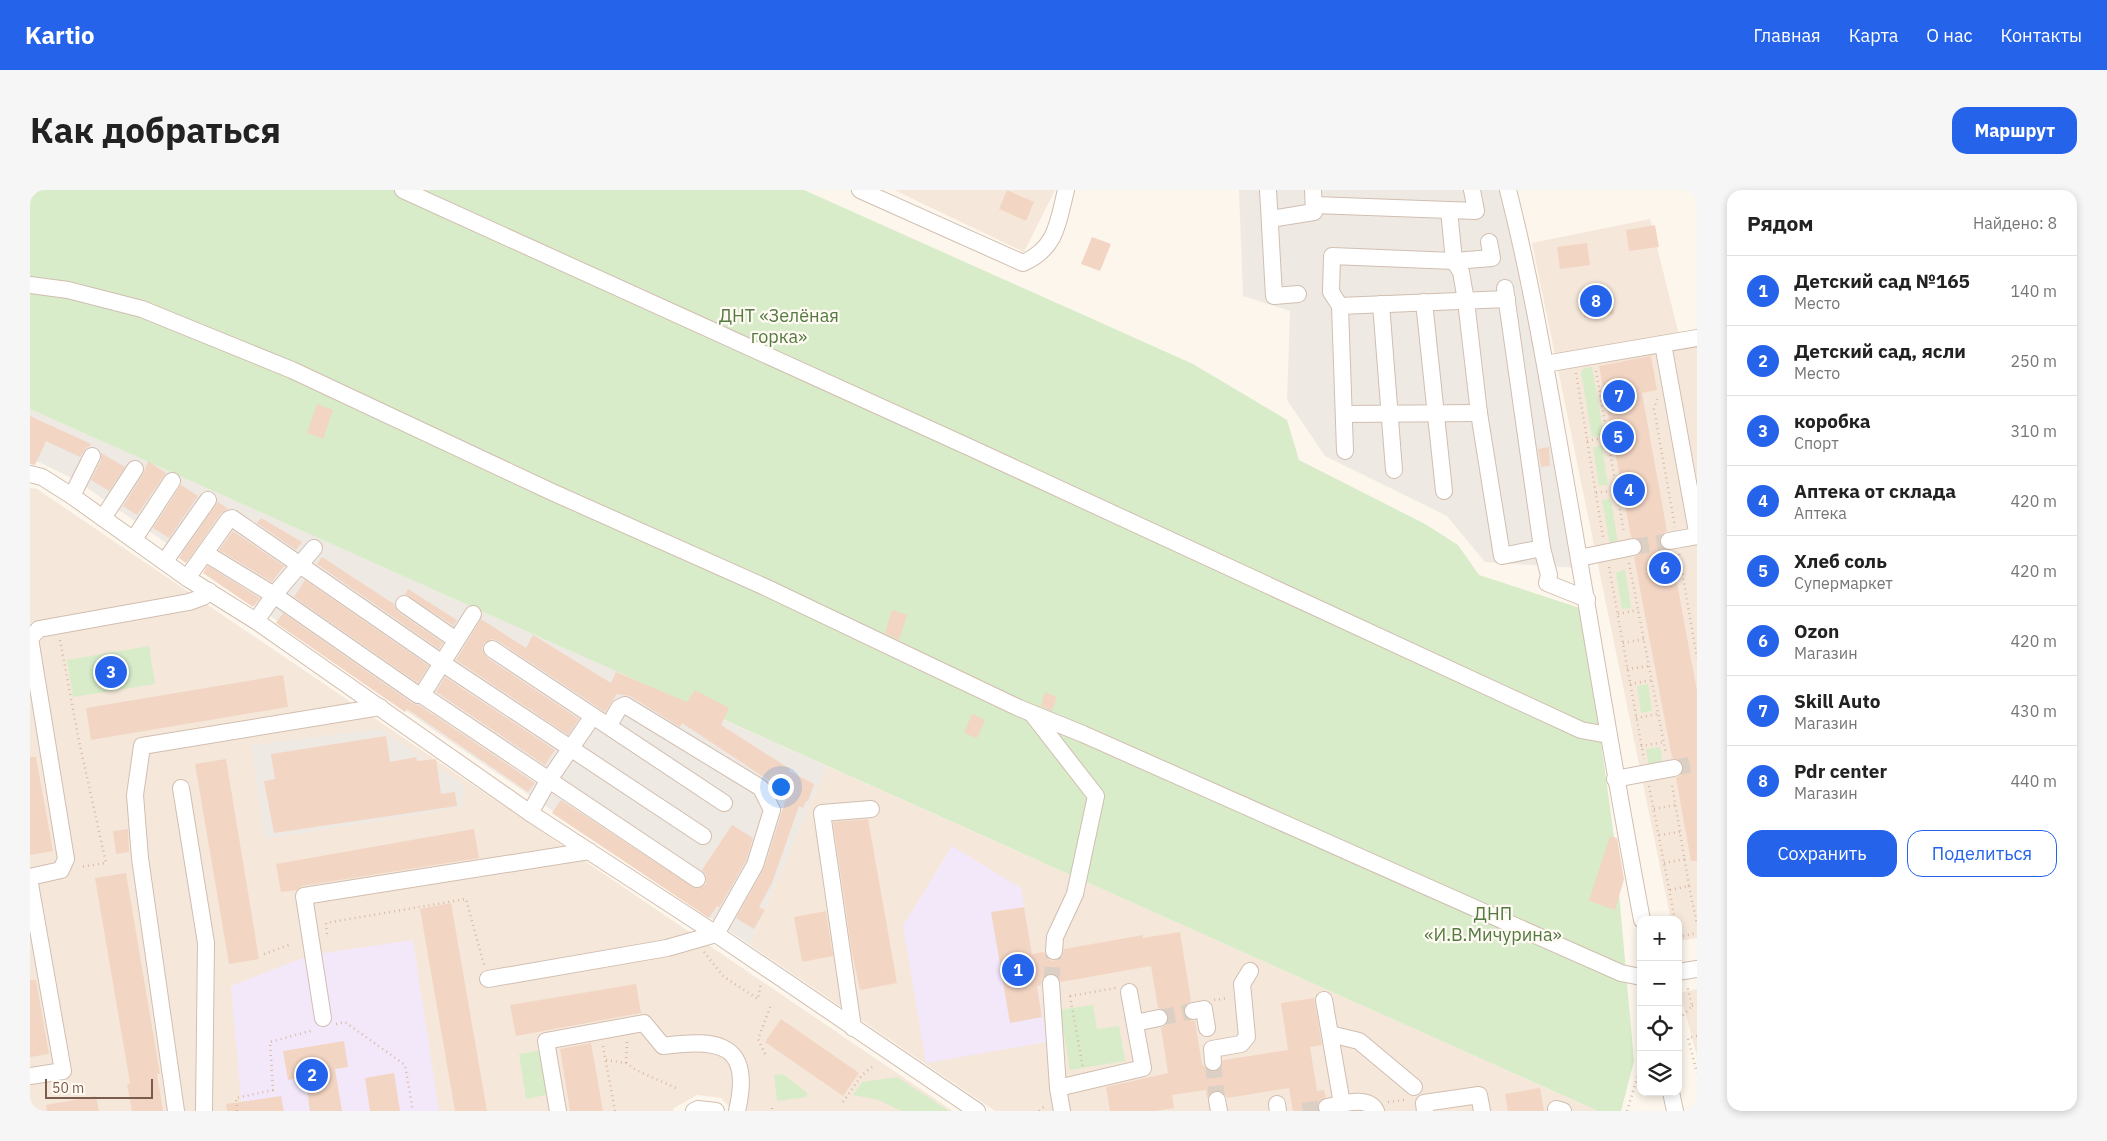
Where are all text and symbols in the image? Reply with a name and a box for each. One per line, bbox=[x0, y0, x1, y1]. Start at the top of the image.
text: Kartio bbox=[25, 19, 95, 51]
text: Главная bbox=[1753, 24, 1821, 47]
text: Карта bbox=[1849, 24, 1898, 47]
text: О нас bbox=[1926, 24, 1973, 47]
text: Контакты bbox=[2001, 24, 2082, 47]
text: Как добраться bbox=[30, 107, 281, 153]
button: Маршрут bbox=[1952, 107, 2077, 154]
text: Рядом bbox=[1747, 209, 1814, 237]
text: Найдено: 8 bbox=[1973, 213, 2057, 233]
text: Детский сад №165 bbox=[1794, 269, 1970, 293]
text: 1 bbox=[1758, 281, 1768, 301]
text: 140 m bbox=[2010, 281, 2057, 301]
pin: 8 bbox=[1580, 282, 1612, 320]
text: Место bbox=[1794, 293, 1840, 313]
park label: ДНТ «Зелёная горка» bbox=[719, 304, 839, 348]
text: Детский сад, ясли bbox=[1794, 339, 1966, 363]
text: 2 bbox=[1758, 351, 1768, 371]
text: 250 m bbox=[2010, 351, 2057, 371]
text: Место bbox=[1794, 363, 1840, 383]
pin: 7 bbox=[1603, 377, 1635, 415]
text: коробка bbox=[1794, 409, 1871, 433]
pin: 5 bbox=[1602, 418, 1634, 456]
text: 3 bbox=[1758, 421, 1768, 441]
text: 310 m bbox=[2010, 421, 2057, 441]
text: Спорт bbox=[1794, 433, 1839, 453]
pin: 4 bbox=[1613, 471, 1645, 509]
text: Аптека от склада bbox=[1794, 479, 1956, 503]
text: 4 bbox=[1758, 491, 1768, 511]
text: 420 m bbox=[2010, 491, 2057, 511]
text: Аптека bbox=[1794, 503, 1847, 523]
pin: 6 bbox=[1649, 549, 1681, 587]
text: Хлеб соль bbox=[1794, 549, 1887, 573]
text: 5 bbox=[1758, 561, 1768, 581]
text: 420 m bbox=[2010, 561, 2057, 581]
text: Супермаркет bbox=[1794, 573, 1893, 593]
text: Ozon bbox=[1794, 619, 1839, 643]
text: 6 bbox=[1758, 631, 1768, 651]
text: 420 m bbox=[2010, 631, 2057, 651]
text: Магазин bbox=[1794, 643, 1858, 663]
pin: 3 bbox=[95, 653, 127, 691]
text: Skill Auto bbox=[1794, 689, 1880, 713]
text: 7 bbox=[1758, 701, 1768, 721]
text: 430 m bbox=[2010, 701, 2057, 721]
text: Магазин bbox=[1794, 713, 1858, 733]
text: Pdr center bbox=[1794, 759, 1887, 783]
text: 8 bbox=[1758, 771, 1768, 791]
text: 440 m bbox=[2010, 771, 2057, 791]
your location bbox=[768, 774, 794, 800]
text: Магазин bbox=[1794, 783, 1858, 803]
button: Сохранить bbox=[1747, 830, 1897, 877]
button: Поделиться bbox=[1907, 830, 2057, 877]
park label: ДНП «И.В.Мичурина» bbox=[1424, 902, 1562, 946]
map controls bbox=[1637, 916, 1682, 1096]
button: + bbox=[1637, 916, 1682, 961]
pin: 1 bbox=[1002, 951, 1034, 989]
button: − bbox=[1637, 961, 1682, 1006]
button: locate bbox=[1637, 1006, 1682, 1051]
button: layers bbox=[1637, 1051, 1682, 1096]
pin: 2 bbox=[296, 1056, 328, 1094]
scale bar bbox=[45, 1076, 152, 1099]
text: 50 m bbox=[52, 1079, 84, 1097]

